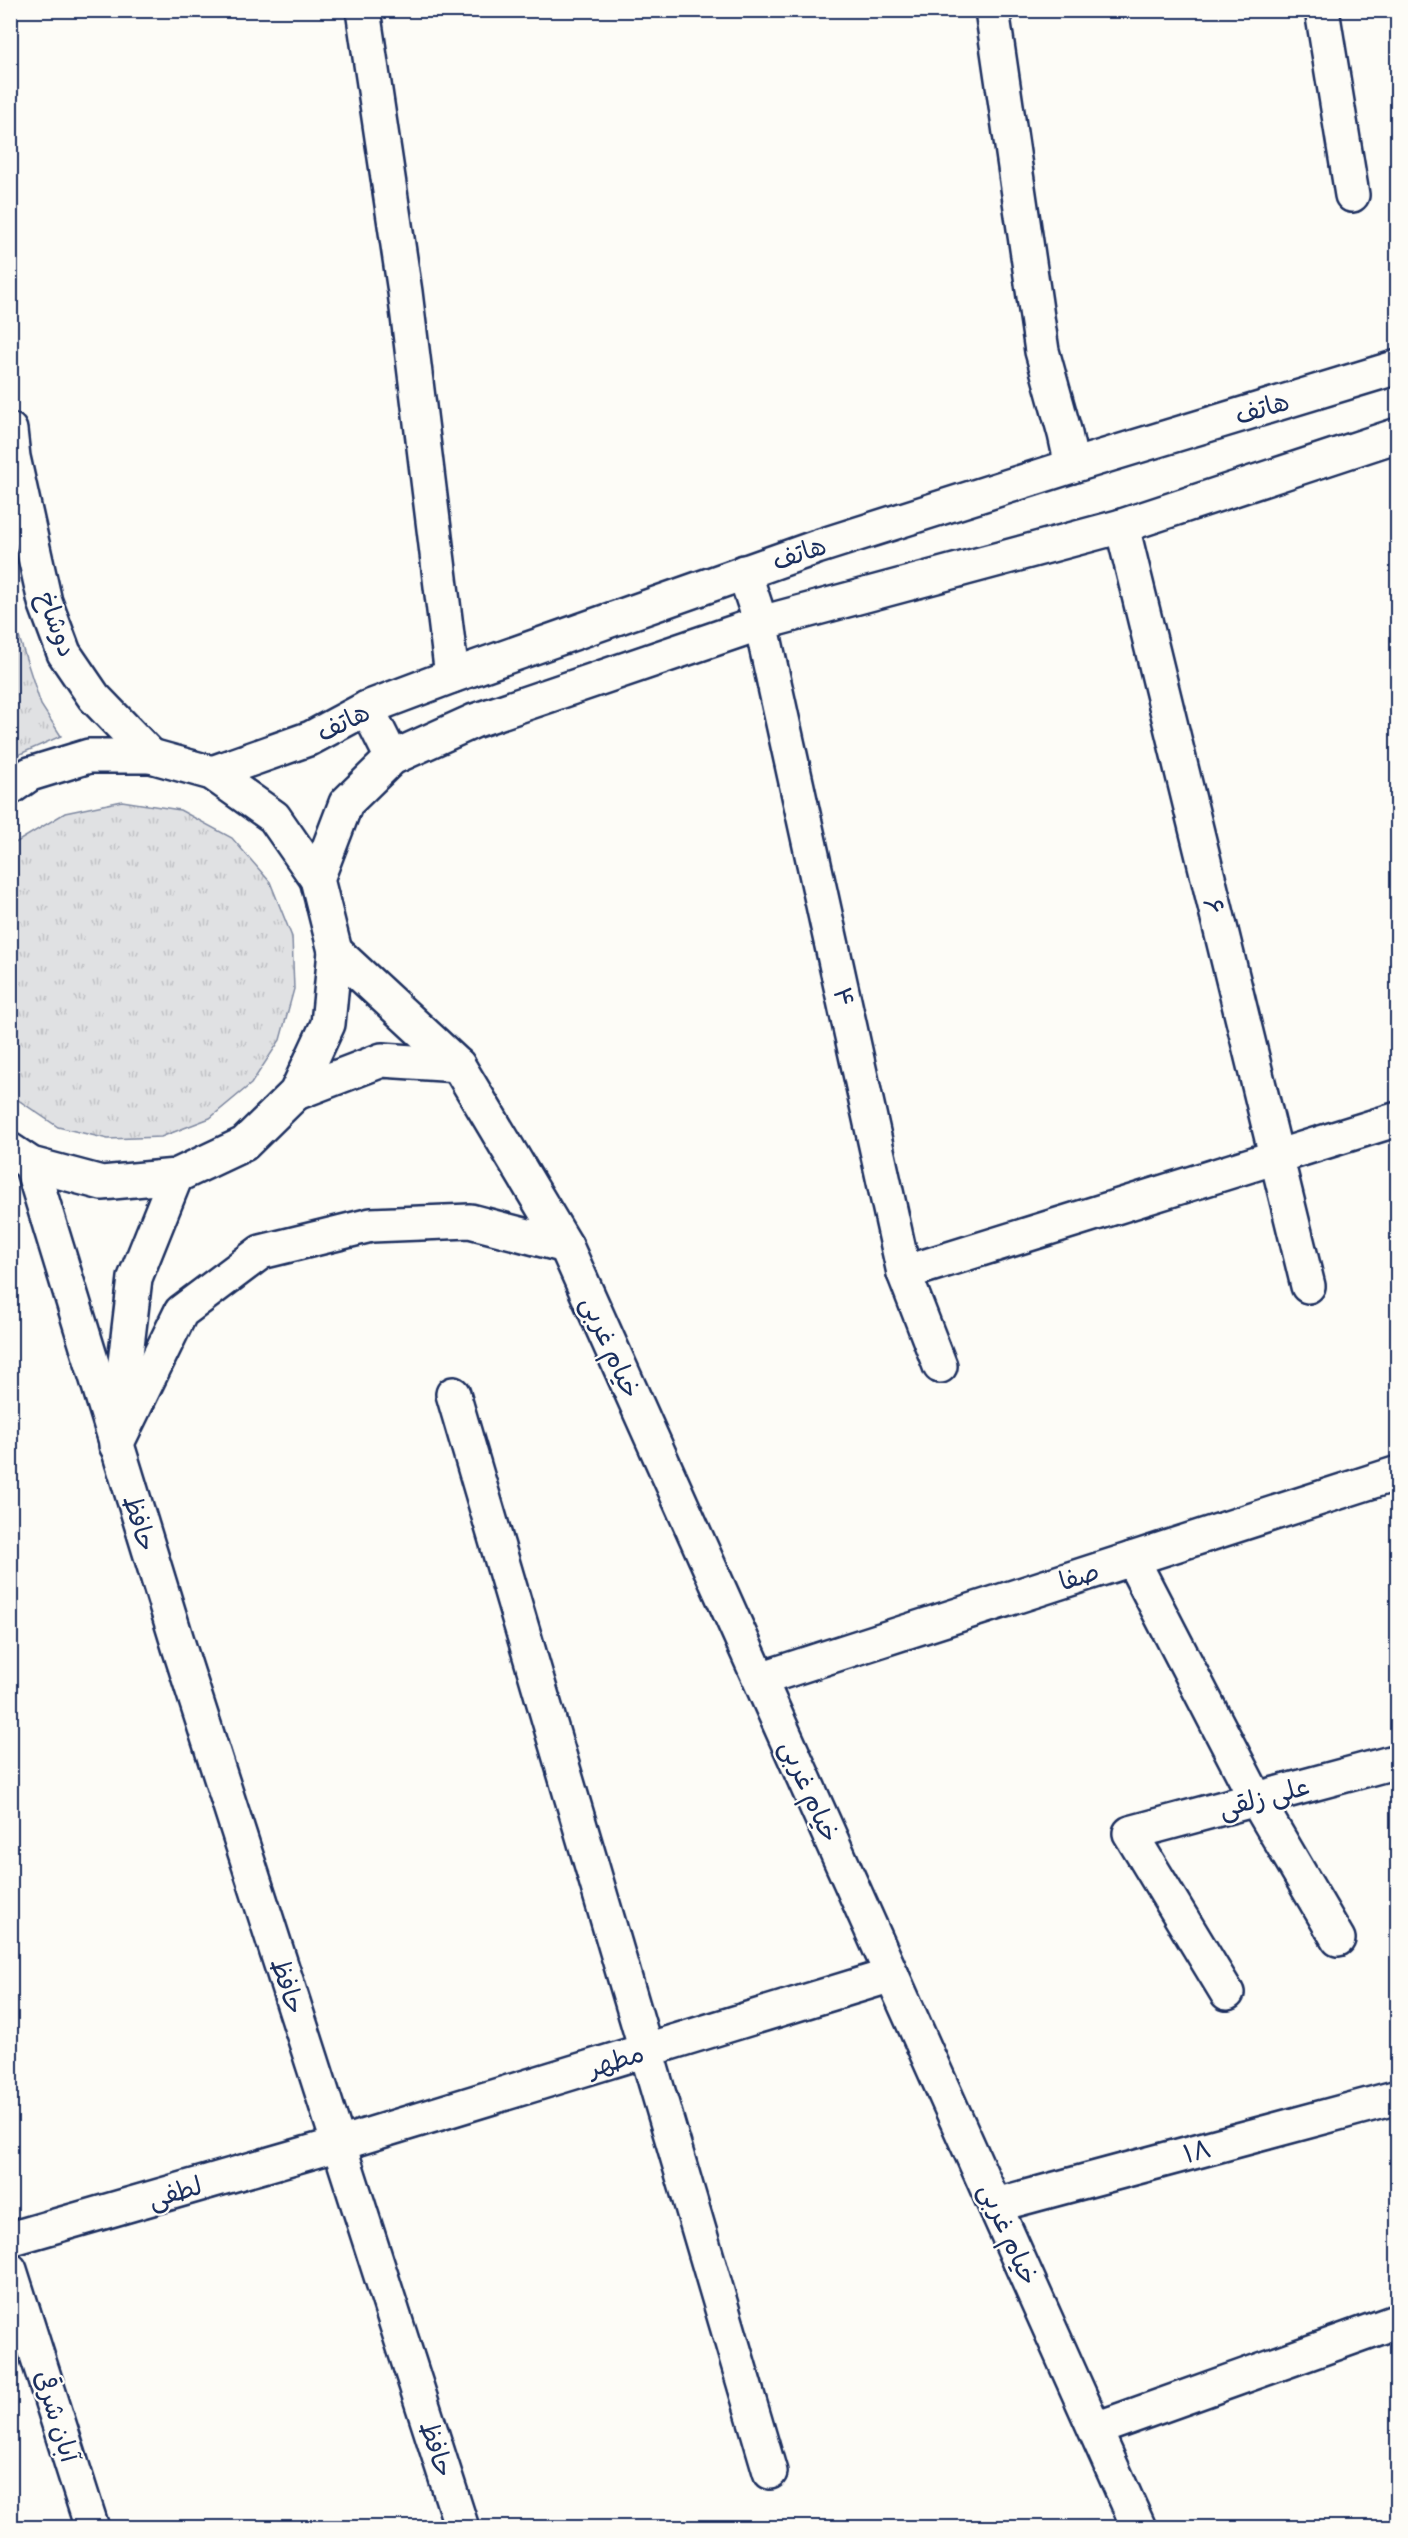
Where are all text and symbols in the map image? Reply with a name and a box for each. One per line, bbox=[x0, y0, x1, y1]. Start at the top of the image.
street label: هاتف bbox=[1231, 385, 1293, 431]
street label: هاتف bbox=[768, 529, 830, 577]
street label: دوشاخ bbox=[28, 587, 84, 662]
street label: هاتف bbox=[311, 696, 375, 748]
street label: ۶ bbox=[1197, 894, 1231, 918]
street label: ۴ bbox=[826, 984, 862, 1010]
street label: خیام غربی bbox=[571, 1291, 648, 1405]
street label: حافظ bbox=[116, 1491, 164, 1555]
street label: صفا bbox=[1055, 1555, 1103, 1597]
street label: خیام غربی bbox=[770, 1735, 847, 1849]
street label: علی زلقی bbox=[1215, 1770, 1313, 1825]
street label: حافظ bbox=[264, 1954, 312, 2018]
street label: مطهر bbox=[582, 2036, 648, 2084]
street label: ۱۸ bbox=[1180, 2132, 1214, 2170]
street label: لطفی bbox=[144, 2169, 206, 2216]
street label: خیام غربی bbox=[969, 2178, 1046, 2292]
street label: آبان شرقی bbox=[28, 2366, 87, 2467]
street label: حافظ bbox=[413, 2417, 461, 2481]

